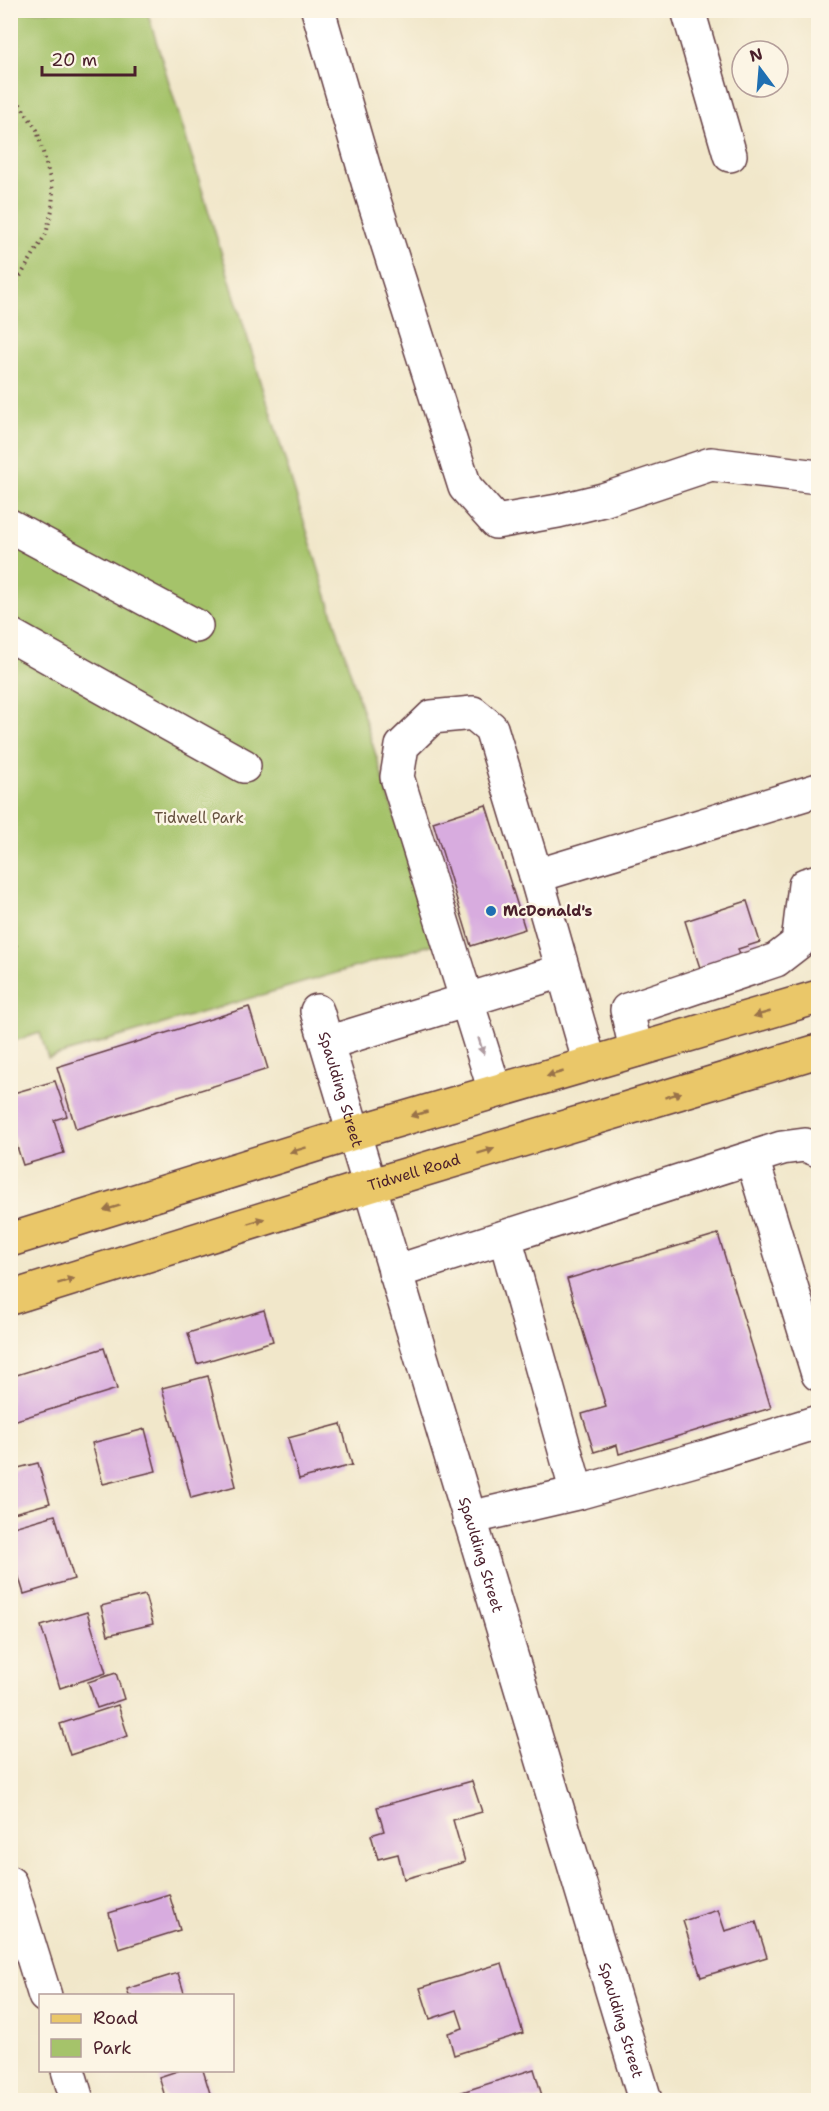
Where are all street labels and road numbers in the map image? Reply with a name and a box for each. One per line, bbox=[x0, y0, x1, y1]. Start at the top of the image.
street label: Spaulding Street bbox=[314, 1029, 367, 1150]
street label: Tidwell Road bbox=[365, 1149, 463, 1196]
street label: Spaulding Street bbox=[454, 1495, 508, 1615]
street label: Spaulding Street bbox=[594, 1960, 648, 2080]

